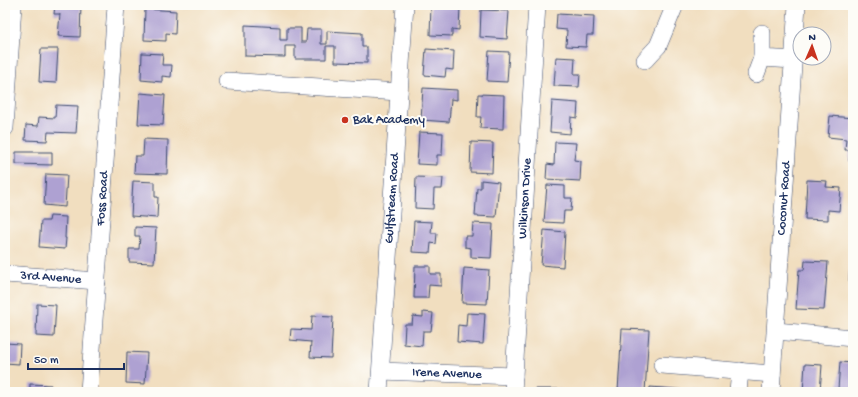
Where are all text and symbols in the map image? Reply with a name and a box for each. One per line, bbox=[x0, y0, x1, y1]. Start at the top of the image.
north arrow bbox=[792, 26, 832, 66]
text: N bbox=[808, 32, 816, 44]
place label: Bak Academy bbox=[352, 113, 426, 128]
marker: Bak Academy bbox=[340, 115, 350, 125]
street label: Gulfstream Road bbox=[381, 151, 403, 244]
street label: Wilkinson Drive bbox=[515, 157, 535, 239]
street label: Coconut Road bbox=[774, 160, 794, 236]
street label: Foss Road bbox=[93, 169, 112, 227]
street label: 3rd Avenue bbox=[19, 268, 82, 287]
scale bar bbox=[28, 345, 124, 371]
text: 50 m bbox=[34, 354, 59, 368]
street label: Irene Avenue bbox=[412, 365, 482, 382]

